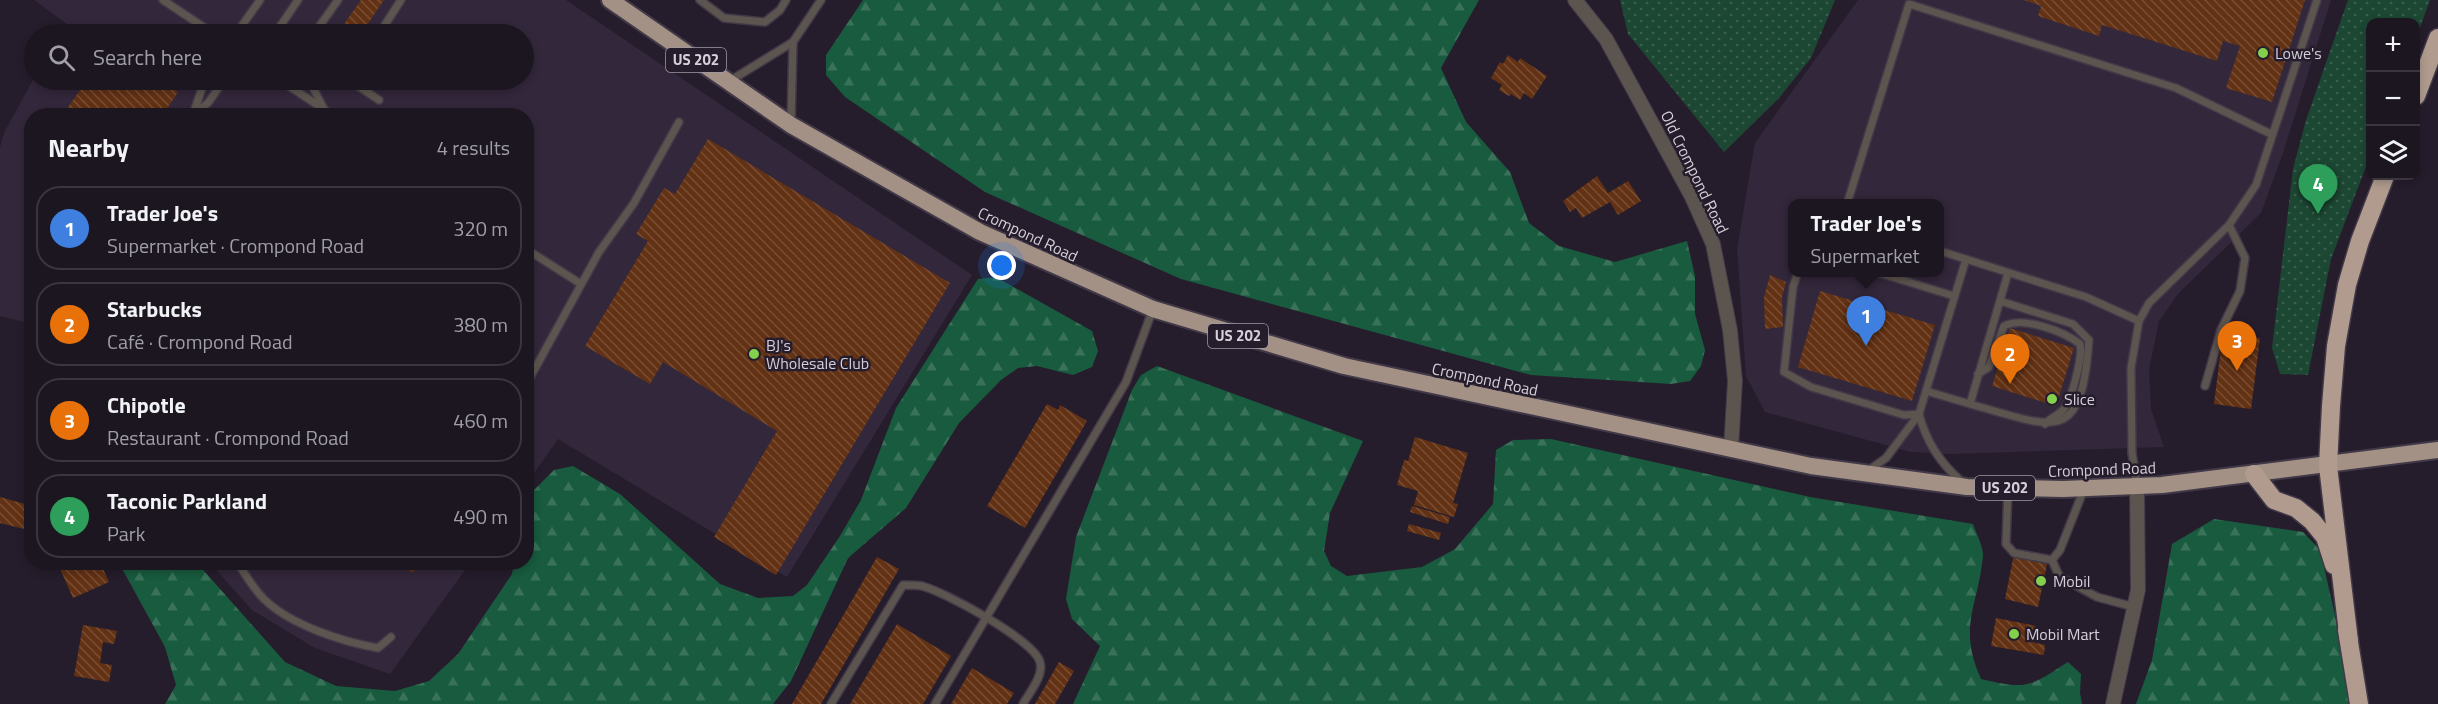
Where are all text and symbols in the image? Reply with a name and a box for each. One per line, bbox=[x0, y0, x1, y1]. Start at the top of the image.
map controls bbox=[2366, 18, 2420, 180]
button: + bbox=[2366, 18, 2420, 72]
search box bbox=[24, 24, 534, 90]
text: Search here bbox=[93, 40, 202, 74]
icon: search bbox=[45, 41, 78, 74]
place label: Lowe's bbox=[2275, 41, 2322, 65]
marker: Lowe's bbox=[2256, 46, 2270, 60]
road number: US 202 bbox=[666, 48, 726, 72]
button: − bbox=[2366, 72, 2420, 126]
street label: Old Crompond Road bbox=[1655, 106, 1735, 238]
button: layers bbox=[2366, 126, 2420, 180]
text: Nearby bbox=[48, 128, 129, 167]
text: 4 results bbox=[437, 132, 510, 163]
pin: 4 bbox=[2298, 164, 2338, 214]
text: Trader Joe's bbox=[107, 196, 218, 230]
popup bbox=[1788, 199, 1944, 277]
street label: Crompond Road bbox=[974, 200, 1082, 268]
text: Trader Joe's bbox=[1810, 206, 1922, 240]
text: 1 bbox=[64, 213, 75, 244]
text: 320 m bbox=[453, 213, 508, 244]
text: Supermarket · Crompond Road bbox=[107, 230, 364, 261]
text: Supermarket bbox=[1810, 240, 1920, 271]
your location bbox=[987, 251, 1016, 280]
text: Starbucks bbox=[107, 292, 202, 326]
pin: 1 bbox=[1846, 296, 1886, 346]
text: 2 bbox=[64, 309, 75, 340]
text: 380 m bbox=[453, 309, 508, 340]
pin: 3 bbox=[2218, 322, 2256, 371]
road number: US 202 bbox=[1208, 324, 1268, 348]
text: Café · Crompond Road bbox=[107, 326, 293, 357]
place label: BJ's Wholesale Club bbox=[766, 333, 869, 375]
pin: 2 bbox=[1990, 334, 2030, 384]
marker: BJ's Wholesale Club bbox=[747, 347, 761, 361]
street label: Crompond Road bbox=[1430, 356, 1540, 402]
place label: Slice bbox=[2064, 387, 2095, 411]
text: Chipotle bbox=[107, 388, 186, 422]
marker: Slice bbox=[2045, 392, 2059, 406]
text: 3 bbox=[64, 405, 75, 436]
text: 460 m bbox=[453, 405, 508, 436]
text: Restaurant · Crompond Road bbox=[107, 422, 349, 453]
street label: Crompond Road bbox=[2048, 455, 2156, 483]
road number: US 202 bbox=[1975, 476, 2035, 500]
text: Taconic Parkland bbox=[107, 484, 267, 518]
text: 4 bbox=[64, 501, 75, 532]
text: 490 m bbox=[453, 501, 508, 532]
text: Park bbox=[107, 518, 145, 549]
place label: Mobil bbox=[2053, 569, 2090, 593]
marker: Mobil bbox=[2034, 574, 2048, 588]
place label: Mobil Mart bbox=[2026, 622, 2100, 646]
marker: Mobil Mart bbox=[2007, 627, 2021, 641]

